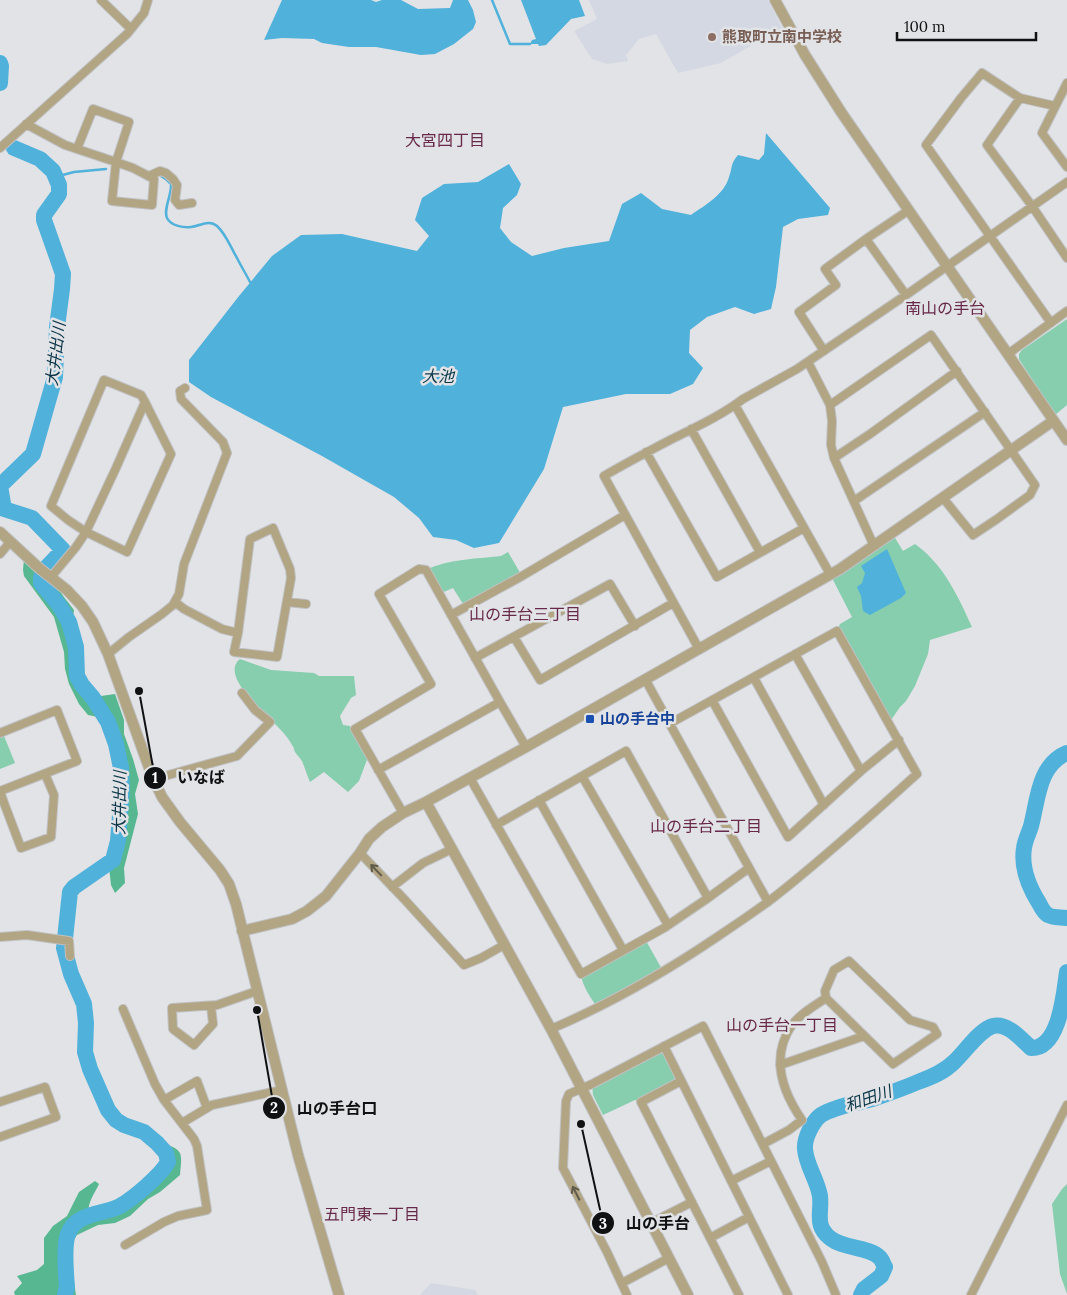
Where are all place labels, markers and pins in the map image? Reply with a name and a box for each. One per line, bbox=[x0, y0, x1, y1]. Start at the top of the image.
place label: 熊取町立南中学校 bbox=[722, 27, 842, 46]
marker: 熊取町立南中学校 bbox=[706, 31, 718, 43]
place label: 山の手台中 bbox=[600, 709, 675, 728]
marker: 山の手台中 bbox=[584, 713, 596, 725]
callout: いなば bbox=[142, 762, 235, 793]
callout: 山の手台口 bbox=[262, 1092, 387, 1123]
callout: 山の手台 bbox=[591, 1208, 700, 1239]

